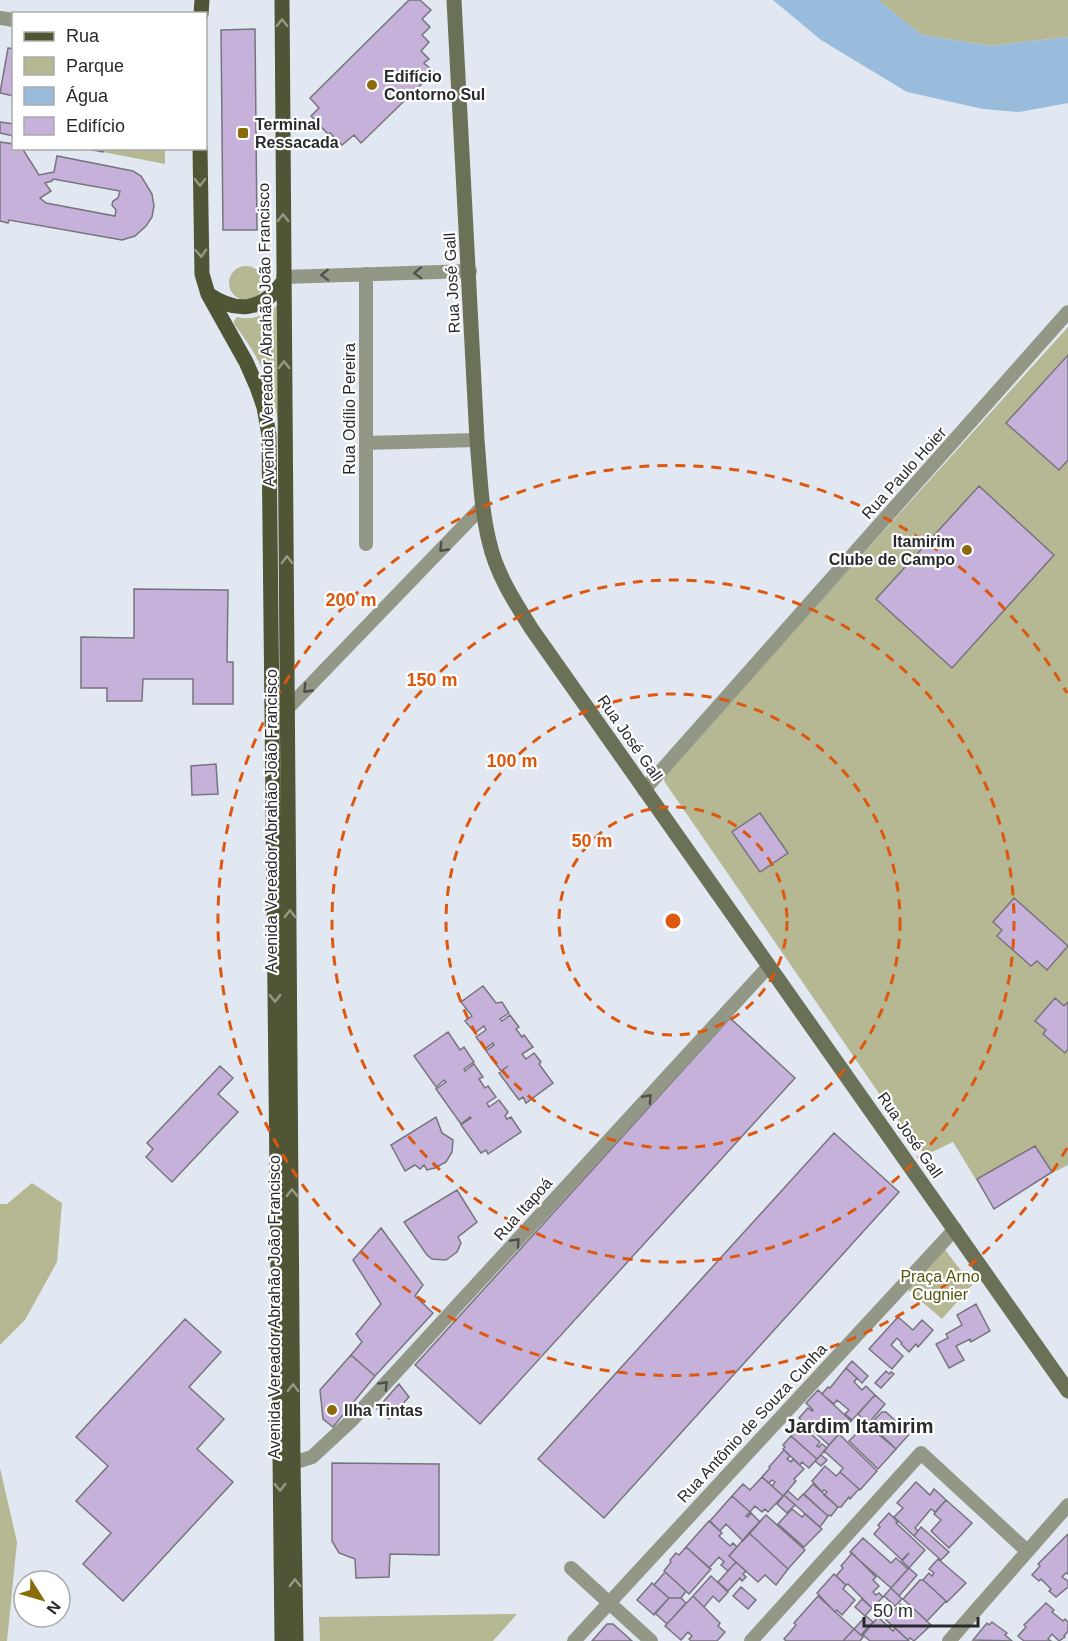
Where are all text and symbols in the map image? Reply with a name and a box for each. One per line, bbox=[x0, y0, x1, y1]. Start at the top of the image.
legend bbox=[12, 12, 207, 150]
one-way arrow bbox=[276, 19, 288, 28]
text: Rua bbox=[66, 26, 100, 46]
text: Parque bbox=[66, 56, 124, 76]
place label: Edifício Contorno Sul bbox=[384, 68, 485, 103]
marker: Edifício Contorno Sul bbox=[365, 78, 379, 92]
text: Água bbox=[66, 86, 109, 106]
text: Edifício bbox=[66, 116, 125, 136]
place label: Terminal Ressacada bbox=[255, 116, 339, 151]
marker: Terminal Ressacada bbox=[236, 126, 250, 140]
one-way arrow bbox=[194, 178, 206, 187]
street label: Avenida Vereador Abrahão João Francisco bbox=[255, 183, 277, 487]
one-way arrow bbox=[277, 214, 289, 223]
street label: Rua José Gall bbox=[441, 232, 463, 334]
one-way arrow bbox=[194, 248, 207, 257]
one-way arrow bbox=[413, 266, 422, 279]
one-way arrow bbox=[320, 269, 329, 282]
street label: Rua Odílio Pereira bbox=[341, 343, 358, 475]
one-way arrow bbox=[278, 360, 290, 369]
street label: Rua Paulo Hoier bbox=[858, 423, 950, 522]
place label: Itamirim Clube de Campo bbox=[829, 533, 955, 568]
one-way arrow bbox=[439, 541, 450, 552]
marker: Itamirim Clube de Campo bbox=[960, 543, 974, 557]
one-way arrow bbox=[281, 555, 293, 564]
text: 200 m bbox=[325, 590, 377, 610]
street label: Avenida Vereador Abrahão João Francisco bbox=[263, 669, 280, 973]
text: 150 m bbox=[406, 670, 458, 690]
one-way arrow bbox=[303, 682, 314, 692]
street label: Rua José Gall bbox=[594, 692, 666, 784]
text: 100 m bbox=[486, 751, 538, 771]
text: 50 m bbox=[571, 831, 613, 851]
one-way arrow bbox=[284, 909, 296, 918]
centre of rings bbox=[663, 911, 683, 931]
one-way arrow bbox=[269, 994, 281, 1003]
street label: Rua José Gall bbox=[874, 1089, 946, 1181]
one-way arrow bbox=[641, 1094, 652, 1105]
street label: Avenida Vereador Abrahão João Francisco bbox=[266, 1155, 283, 1459]
street label: Rua Itapoá bbox=[490, 1174, 556, 1244]
one-way arrow bbox=[285, 1188, 298, 1197]
one-way arrow bbox=[509, 1238, 520, 1249]
park label: Praça Arno Cugnier bbox=[900, 1268, 980, 1303]
street label: Rua Antônio de Souza Cunha bbox=[674, 1340, 830, 1506]
one-way arrow bbox=[377, 1382, 388, 1392]
one-way arrow bbox=[286, 1383, 299, 1392]
place label: Ilha Tintas bbox=[344, 1402, 423, 1419]
marker: Ilha Tintas bbox=[325, 1403, 339, 1417]
district label: Jardim Itamirim bbox=[785, 1415, 933, 1437]
one-way arrow bbox=[274, 1483, 287, 1492]
north arrow bbox=[12, 1569, 72, 1629]
one-way arrow bbox=[289, 1578, 301, 1587]
scale bar bbox=[864, 1590, 978, 1628]
text: N bbox=[43, 1598, 64, 1617]
text: 50 m bbox=[873, 1601, 913, 1621]

